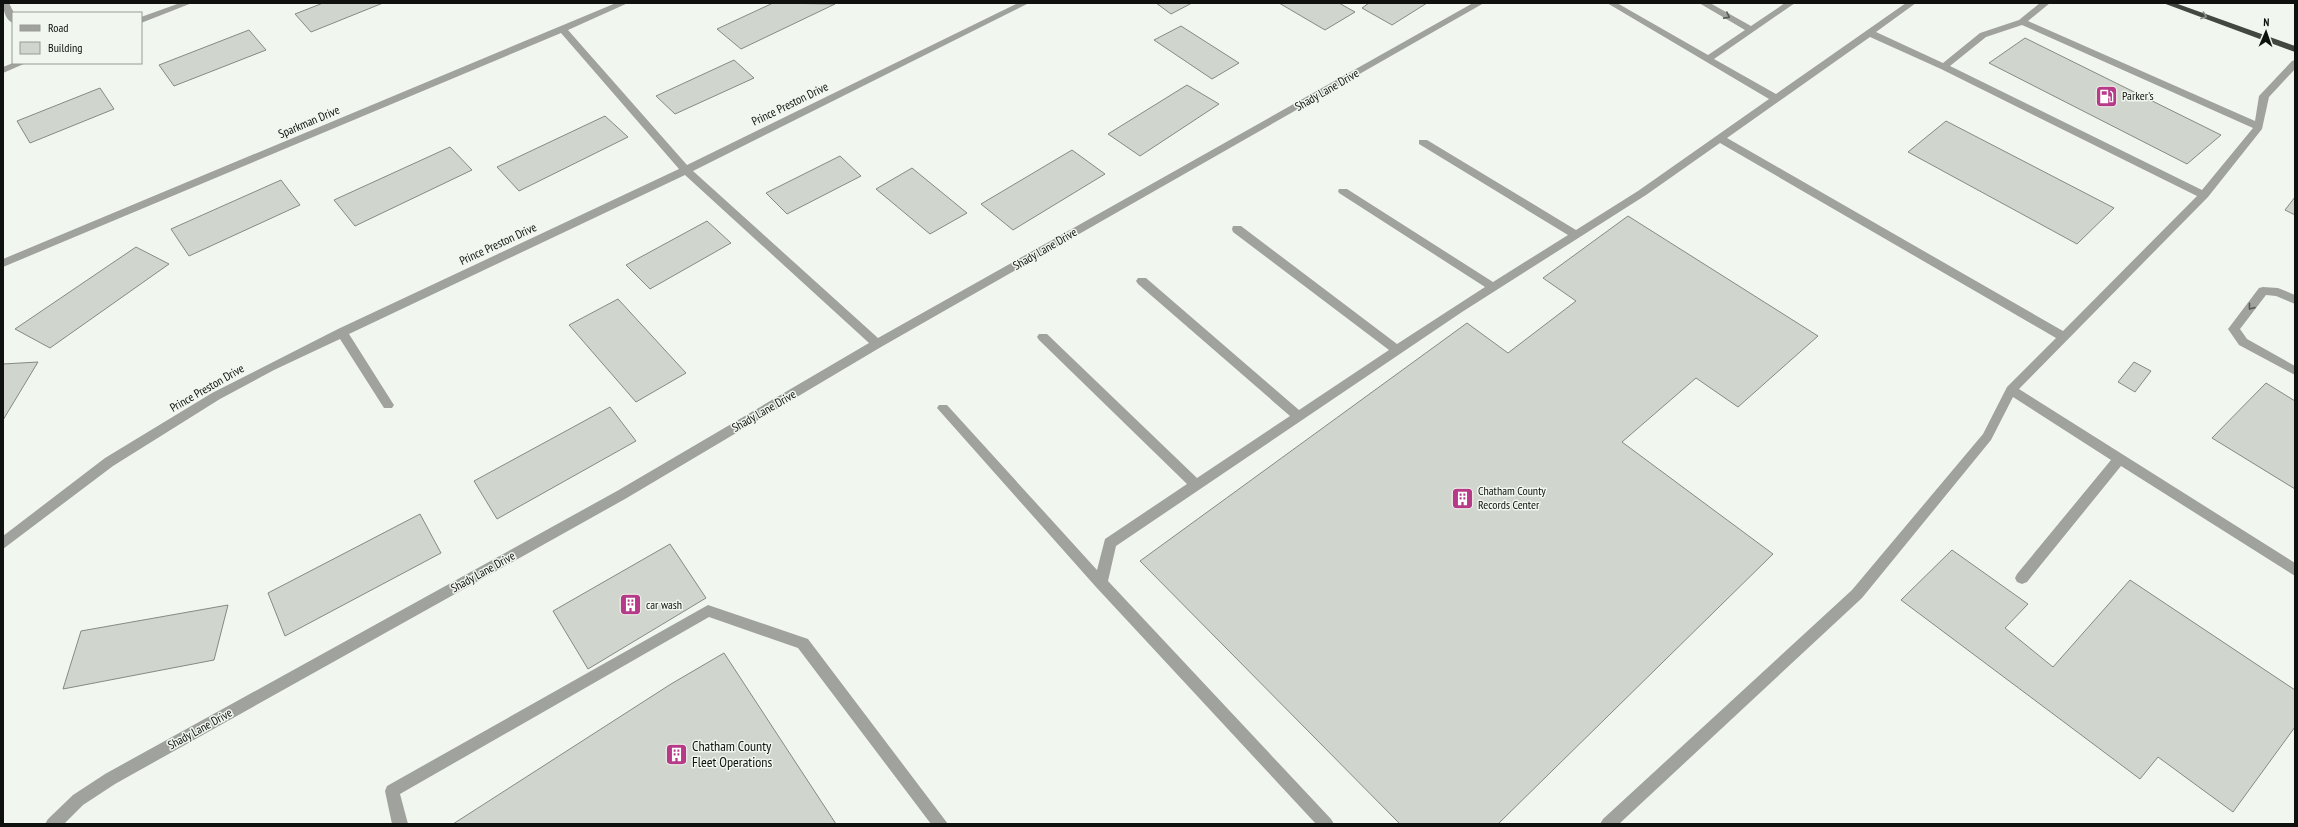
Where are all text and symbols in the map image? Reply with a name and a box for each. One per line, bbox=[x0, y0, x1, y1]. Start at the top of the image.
one-way arrow bbox=[1723, 11, 1730, 19]
legend bbox=[12, 12, 142, 64]
one-way arrow bbox=[2201, 12, 2208, 20]
north arrow bbox=[2246, 12, 2286, 52]
text: N bbox=[2263, 15, 2270, 29]
text: Road bbox=[48, 20, 68, 35]
text: Building bbox=[48, 40, 83, 55]
street label: Shady Lane Drive bbox=[1292, 65, 1361, 114]
street label: Prince Preston Drive bbox=[749, 79, 830, 129]
fuel station icon: Parker's bbox=[2094, 83, 2120, 109]
place label: Parker's bbox=[2122, 88, 2154, 103]
street label: Sparkman Drive bbox=[276, 102, 342, 141]
street label: Prince Preston Drive bbox=[457, 219, 539, 268]
street label: Shady Lane Drive bbox=[1010, 224, 1079, 273]
one-way arrow bbox=[2249, 302, 2256, 309]
street label: Prince Preston Drive bbox=[167, 360, 247, 415]
street label: Shady Lane Drive bbox=[729, 386, 798, 435]
place label: Chatham County Records Center bbox=[1478, 483, 1546, 512]
building icon: Chatham County Records Center bbox=[1449, 485, 1475, 511]
street label: Shady Lane Drive bbox=[448, 548, 518, 595]
building icon: car wash bbox=[617, 592, 643, 618]
place label: car wash bbox=[646, 597, 682, 612]
street label: Shady Lane Drive bbox=[165, 705, 235, 752]
place label: Chatham County Fleet Operations bbox=[692, 737, 772, 771]
building icon: Chatham County Fleet Operations bbox=[663, 741, 689, 767]

